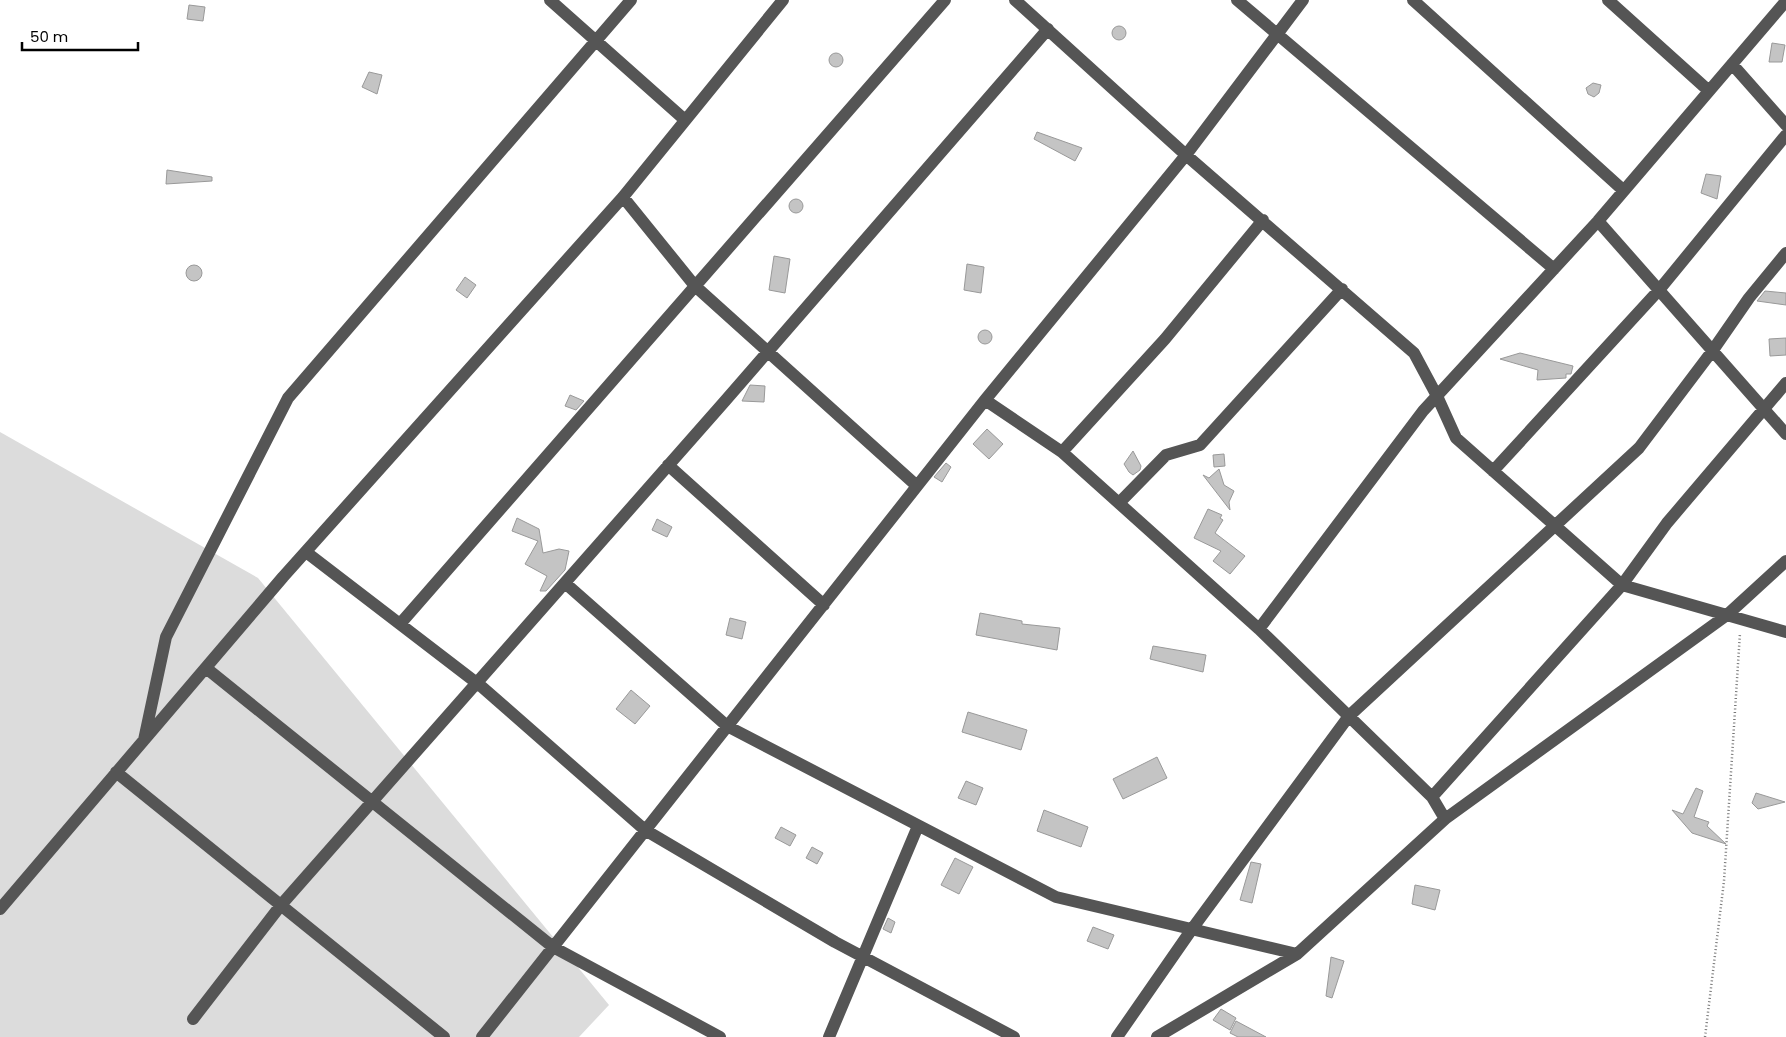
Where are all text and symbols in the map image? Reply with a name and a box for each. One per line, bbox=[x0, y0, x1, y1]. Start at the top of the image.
scale bar bbox=[22, 20, 139, 52]
text: 50 m bbox=[30, 26, 68, 47]

